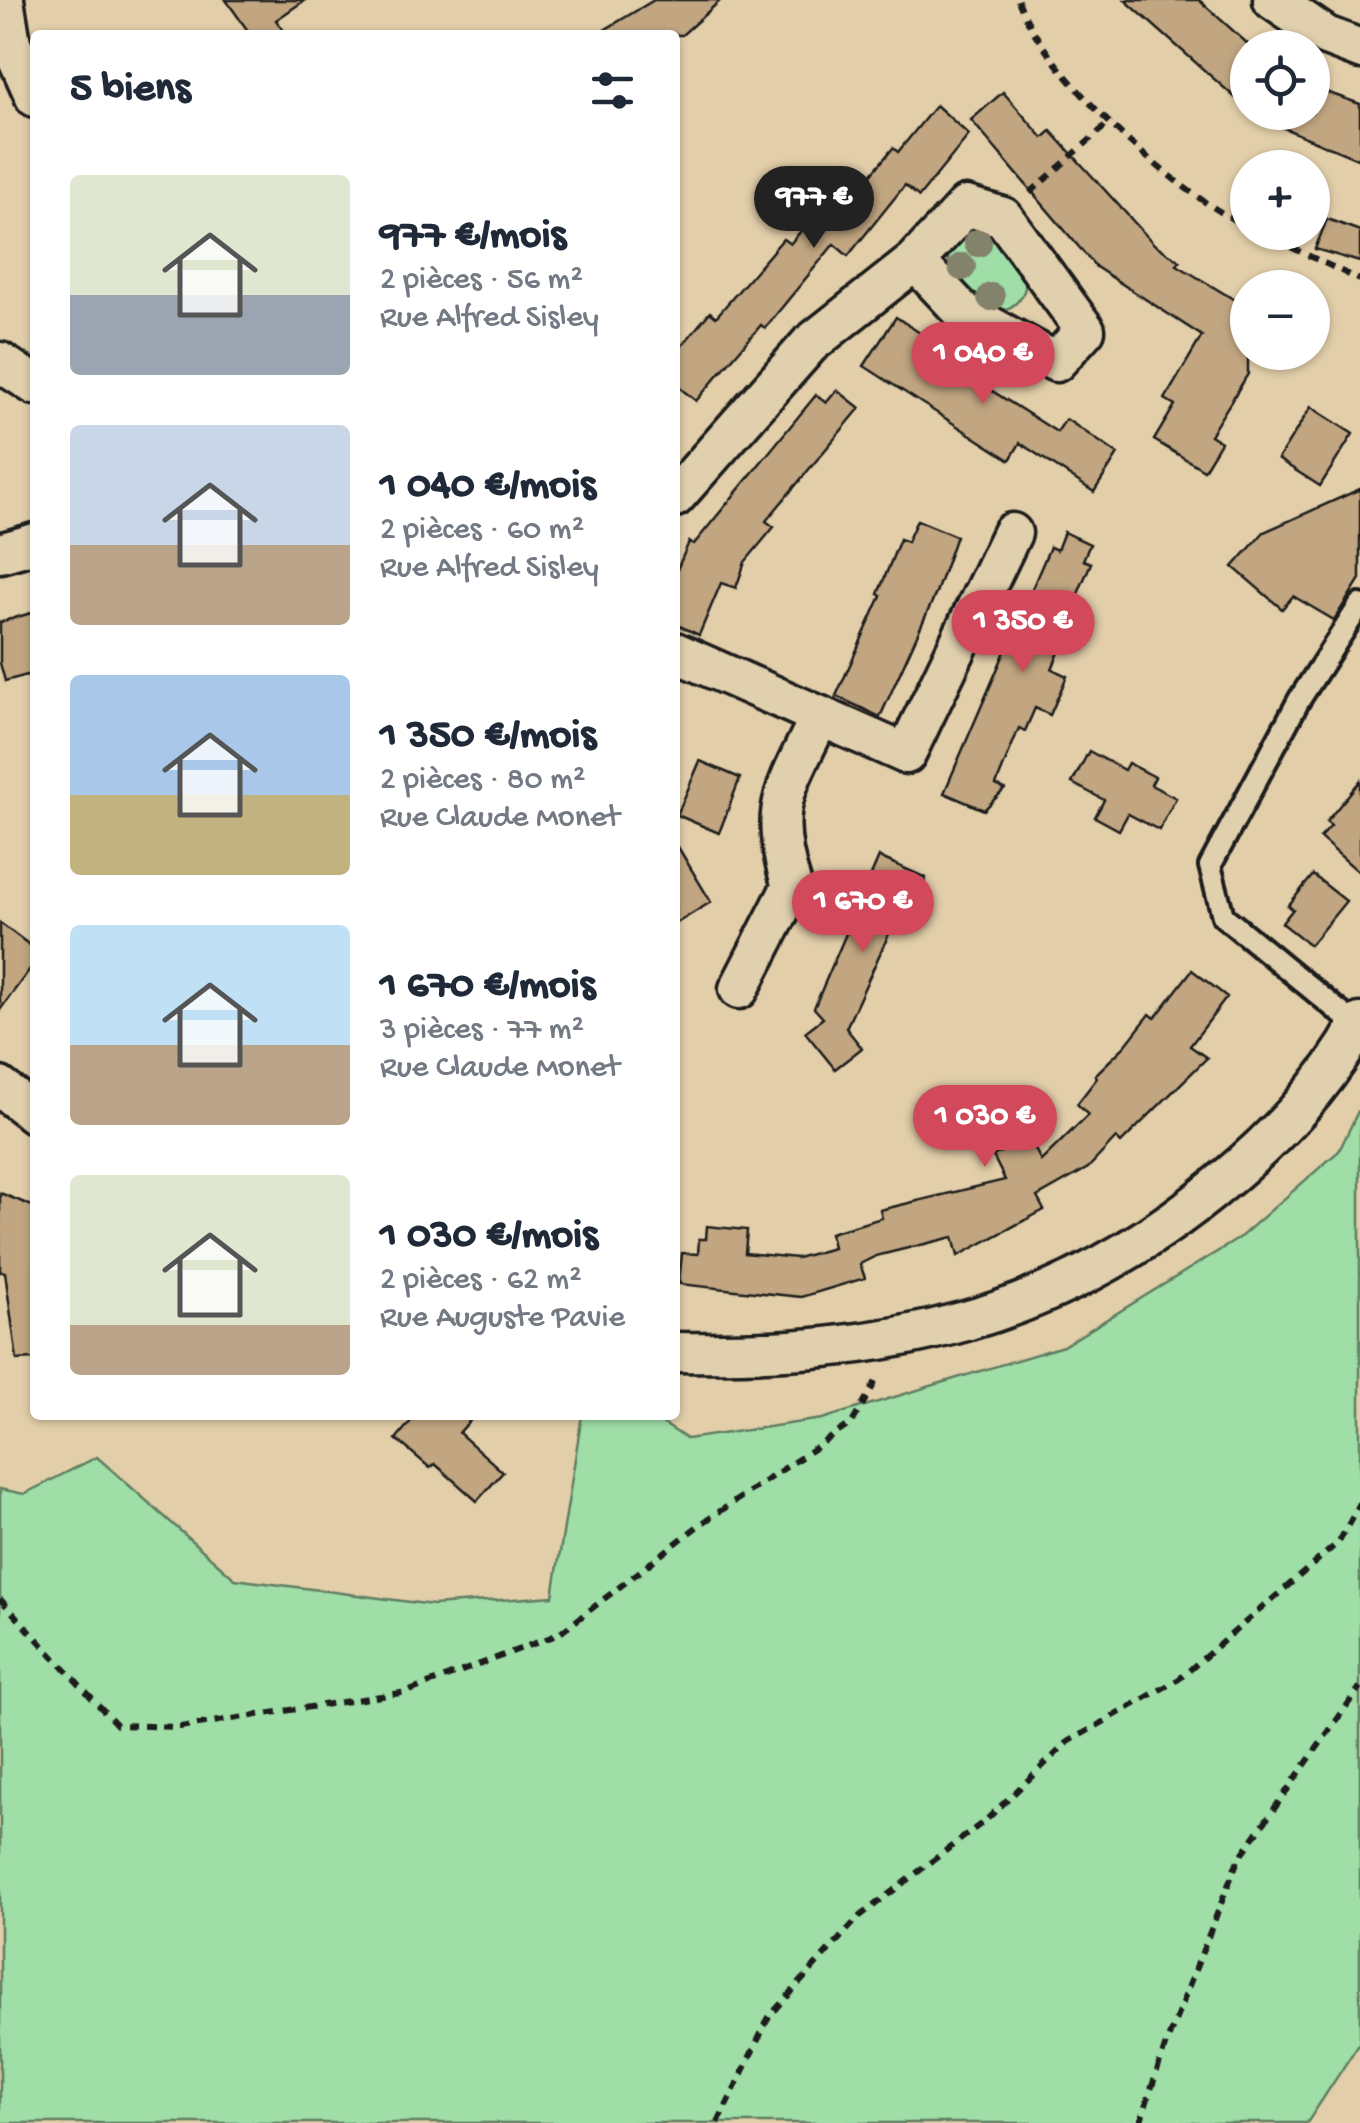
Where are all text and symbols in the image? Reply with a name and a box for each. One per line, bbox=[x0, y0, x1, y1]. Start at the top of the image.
map controls bbox=[1230, 30, 1330, 370]
button: locate bbox=[1230, 30, 1330, 130]
icon: filters bbox=[585, 63, 640, 118]
text: 5 biens bbox=[70, 66, 190, 115]
button: + bbox=[1230, 150, 1330, 250]
pin: 977 € bbox=[744, 166, 884, 251]
text: 977 € bbox=[776, 179, 852, 217]
text: 977 €/mois bbox=[380, 213, 566, 262]
icon: home bbox=[150, 215, 270, 335]
text: 2 pièces · 56 m² bbox=[380, 262, 583, 300]
button: − bbox=[1230, 270, 1330, 370]
text: Rue Alfred Sisley bbox=[380, 300, 599, 338]
pin: 1 040 € bbox=[891, 322, 1075, 407]
text: 1 040 € bbox=[934, 335, 1032, 373]
text: 1 040 €/mois bbox=[380, 463, 596, 512]
icon: home bbox=[150, 465, 270, 585]
text: 2 pièces · 60 m² bbox=[380, 512, 584, 550]
text: Rue Alfred Sisley bbox=[380, 550, 599, 588]
pin: 1 350 € bbox=[931, 590, 1115, 675]
text: 1 350 € bbox=[974, 603, 1072, 641]
text: 1 350 €/mois bbox=[380, 713, 596, 762]
icon: home bbox=[150, 715, 270, 835]
text: 2 pièces · 80 m² bbox=[380, 762, 586, 800]
text: Rue Claude Monet bbox=[380, 800, 619, 838]
pin: 1 670 € bbox=[771, 870, 955, 955]
text: 1 670 € bbox=[814, 883, 912, 921]
text: 1 670 €/mois bbox=[380, 963, 595, 1012]
icon: home bbox=[150, 965, 270, 1085]
text: 3 pièces · 77 m² bbox=[380, 1012, 584, 1050]
text: Rue Claude Monet bbox=[380, 1050, 619, 1088]
pin: 1 030 € bbox=[893, 1085, 1077, 1170]
text: 1 030 € bbox=[935, 1098, 1035, 1136]
text: 1 030 €/mois bbox=[380, 1213, 598, 1262]
icon: home bbox=[150, 1215, 270, 1335]
text: 2 pièces · 62 m² bbox=[380, 1262, 582, 1300]
text: Rue Auguste Pavie bbox=[380, 1300, 625, 1338]

